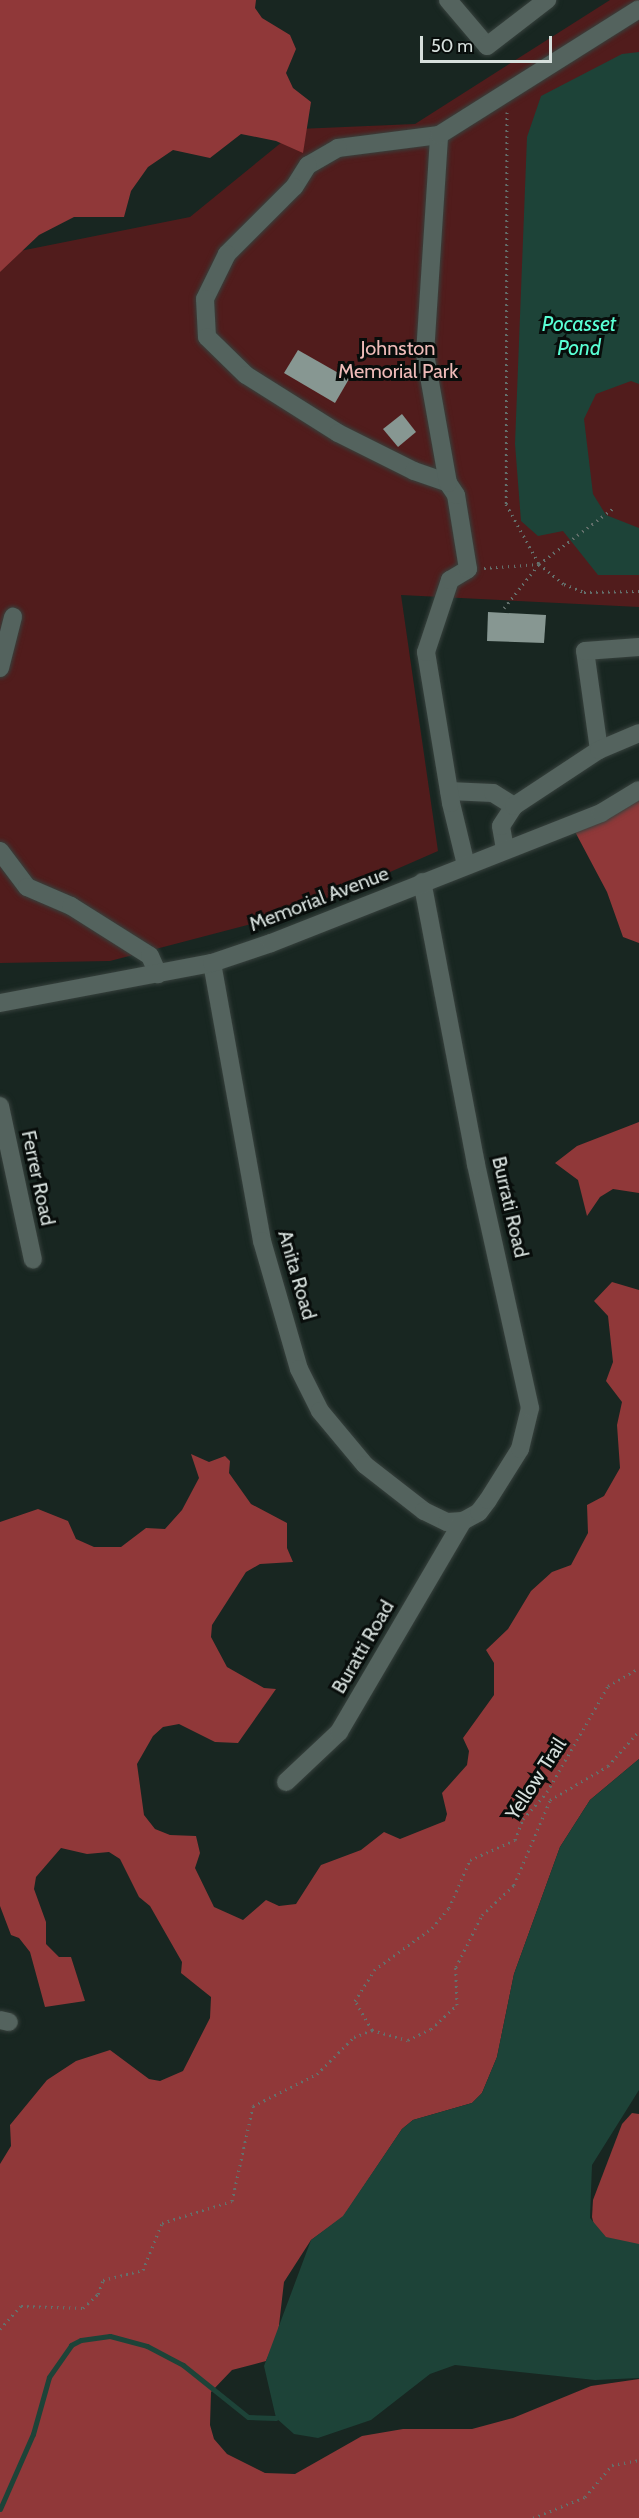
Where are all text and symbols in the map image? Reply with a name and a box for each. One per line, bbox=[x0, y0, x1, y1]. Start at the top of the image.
scale bar bbox=[423, 24, 555, 62]
text: 50 m bbox=[431, 35, 473, 57]
water label: Pocasset Pond bbox=[542, 311, 616, 361]
park label: Johnston Memorial Park bbox=[338, 337, 458, 384]
street label: Memorial Avenue bbox=[246, 861, 392, 937]
street label: Ferrer Road bbox=[16, 1128, 60, 1228]
street label: Burrati Road bbox=[487, 1154, 533, 1260]
street label: Anita Road bbox=[273, 1227, 321, 1323]
street label: Buratti Road bbox=[327, 1596, 399, 1698]
street label: Yellow Trail bbox=[501, 1734, 571, 1824]

